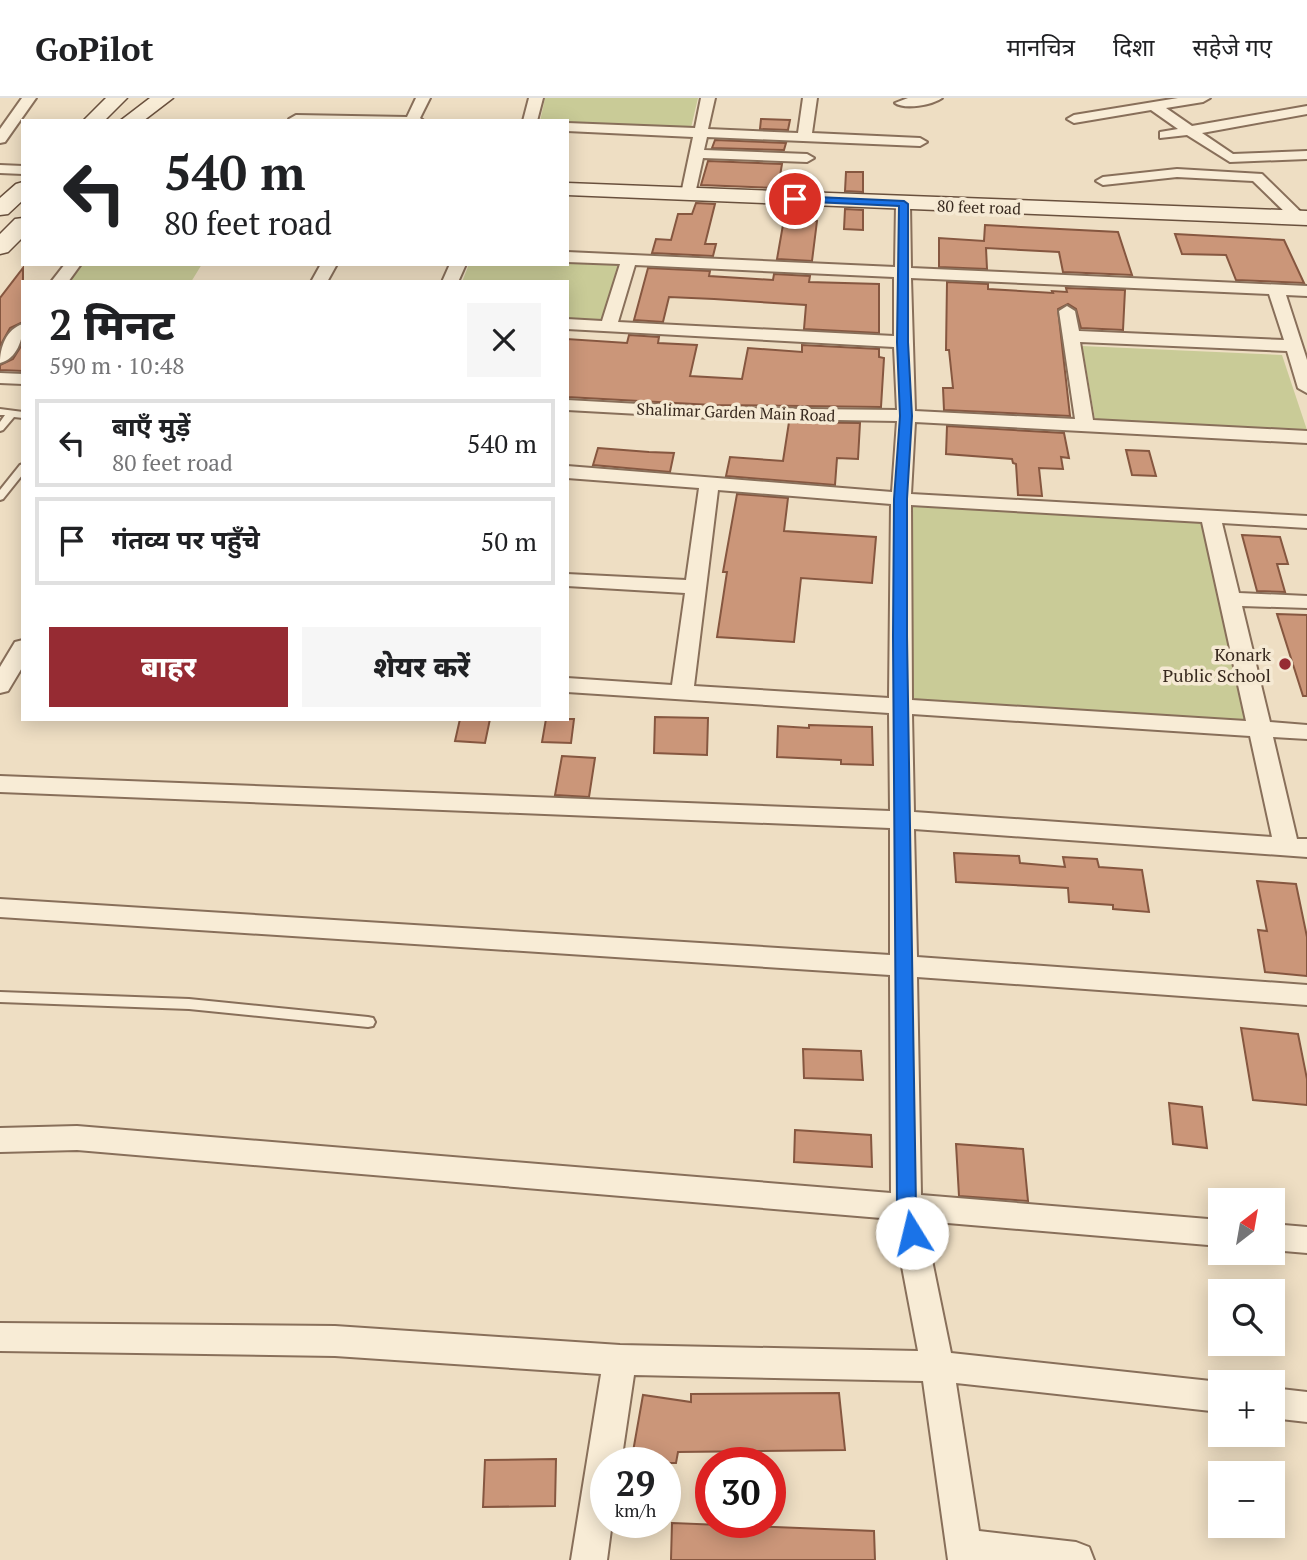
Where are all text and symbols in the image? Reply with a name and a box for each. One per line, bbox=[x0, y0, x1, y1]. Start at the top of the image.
text: GoPilot bbox=[35, 27, 154, 70]
text: मानचित्र bbox=[1007, 31, 1075, 63]
text: दिशा bbox=[1113, 31, 1155, 63]
text: सहेजे गए bbox=[1193, 31, 1272, 63]
text: 540 m bbox=[164, 139, 306, 204]
icon: left bbox=[49, 147, 140, 238]
pin bbox=[765, 169, 825, 229]
icon: arrive bbox=[776, 180, 814, 218]
street label: 80 feet road bbox=[937, 195, 1021, 219]
text: 80 feet road bbox=[164, 202, 332, 244]
text: 2 मिनट bbox=[49, 296, 175, 352]
button: close bbox=[467, 303, 541, 377]
text: 590 m · 10:48 bbox=[49, 350, 184, 381]
street label: Shalimar Garden Main Road bbox=[636, 398, 836, 426]
text: बाएँ मुड़ें bbox=[112, 409, 190, 443]
icon: left bbox=[53, 424, 91, 462]
text: 540 m bbox=[467, 426, 537, 460]
text: 80 feet road bbox=[112, 447, 233, 478]
icon: arrive bbox=[53, 522, 91, 560]
text: गंतव्य पर पहुँचे bbox=[112, 522, 260, 556]
text: 50 m bbox=[481, 524, 537, 558]
button: बाहर bbox=[49, 627, 288, 707]
button: शेयर करें bbox=[302, 627, 541, 707]
place label: Konark Public School bbox=[1163, 642, 1272, 687]
marker: Konark Public School bbox=[1277, 656, 1293, 672]
north arrow bbox=[1208, 1188, 1284, 1265]
map controls bbox=[1208, 1188, 1285, 1538]
position arrow bbox=[875, 1196, 949, 1270]
button: search bbox=[1208, 1279, 1285, 1356]
button: + bbox=[1208, 1370, 1285, 1447]
speed limit sign: 30 bbox=[695, 1447, 786, 1538]
text: 29 bbox=[616, 1460, 655, 1506]
button: − bbox=[1208, 1461, 1285, 1538]
text: km/h bbox=[615, 1498, 656, 1522]

